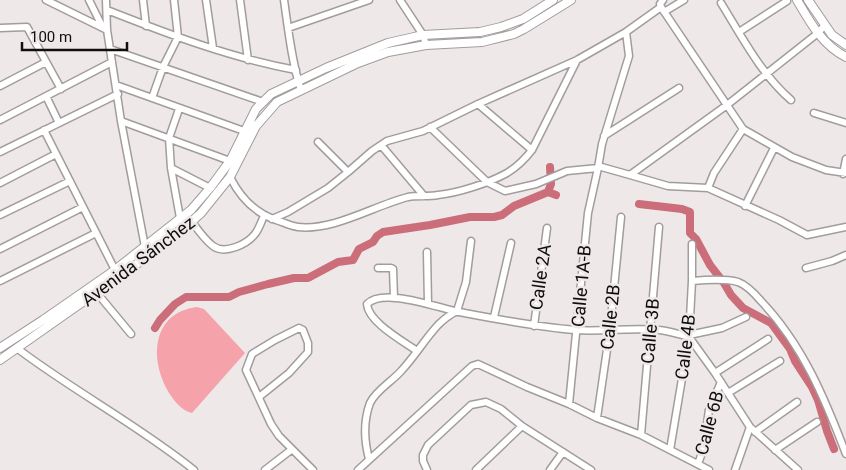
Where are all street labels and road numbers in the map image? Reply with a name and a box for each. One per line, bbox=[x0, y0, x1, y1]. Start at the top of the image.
street label: Avenida Sánchez bbox=[77, 212, 199, 310]
street label: Calle 2A bbox=[525, 243, 555, 311]
street label: Calle 1A-B bbox=[567, 244, 595, 328]
street label: Calle 2B bbox=[596, 283, 624, 351]
street label: Calle 3B bbox=[637, 297, 663, 365]
street label: Calle 4B bbox=[671, 313, 699, 381]
street label: Calle 6B bbox=[690, 389, 728, 457]

